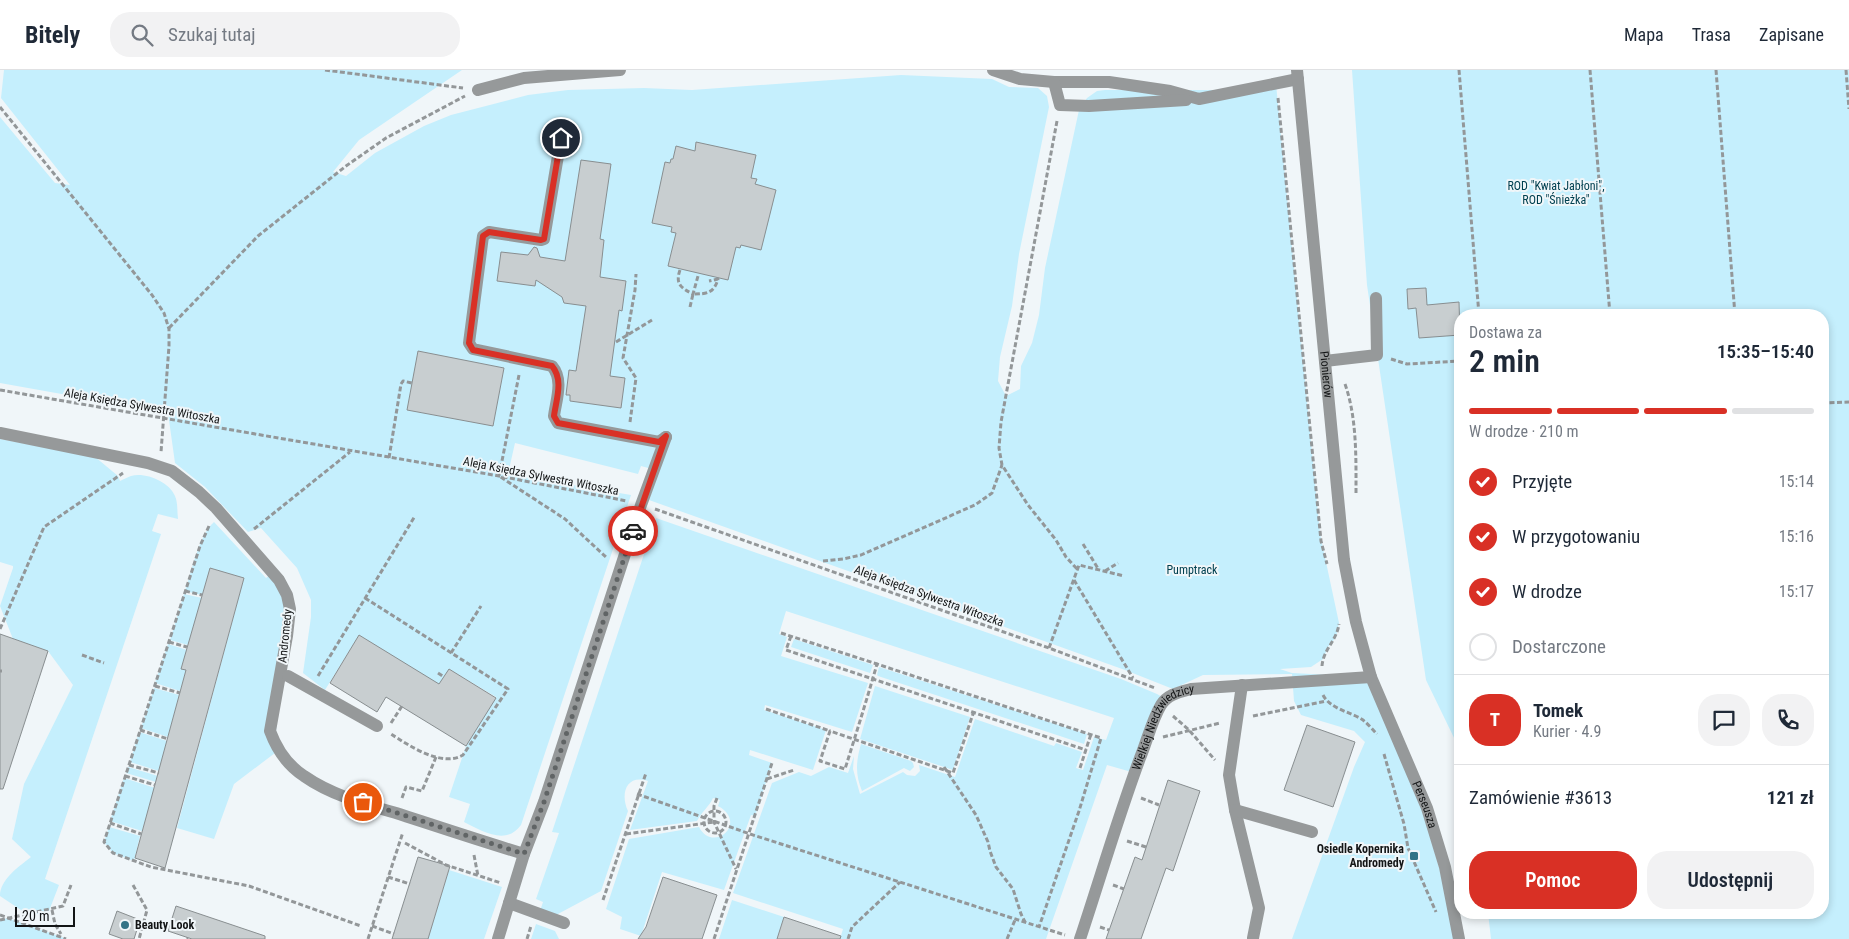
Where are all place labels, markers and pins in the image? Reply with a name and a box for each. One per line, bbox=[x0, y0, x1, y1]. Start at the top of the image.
pin bbox=[540, 117, 582, 159]
pin bbox=[342, 781, 384, 823]
place label: Osiedle Kopernika Andromedy bbox=[1317, 842, 1405, 870]
marker: Osiedle Kopernika Andromedy bbox=[1408, 850, 1420, 862]
place label: Beauty Look bbox=[135, 918, 195, 932]
marker: Beauty Look bbox=[119, 919, 131, 931]

